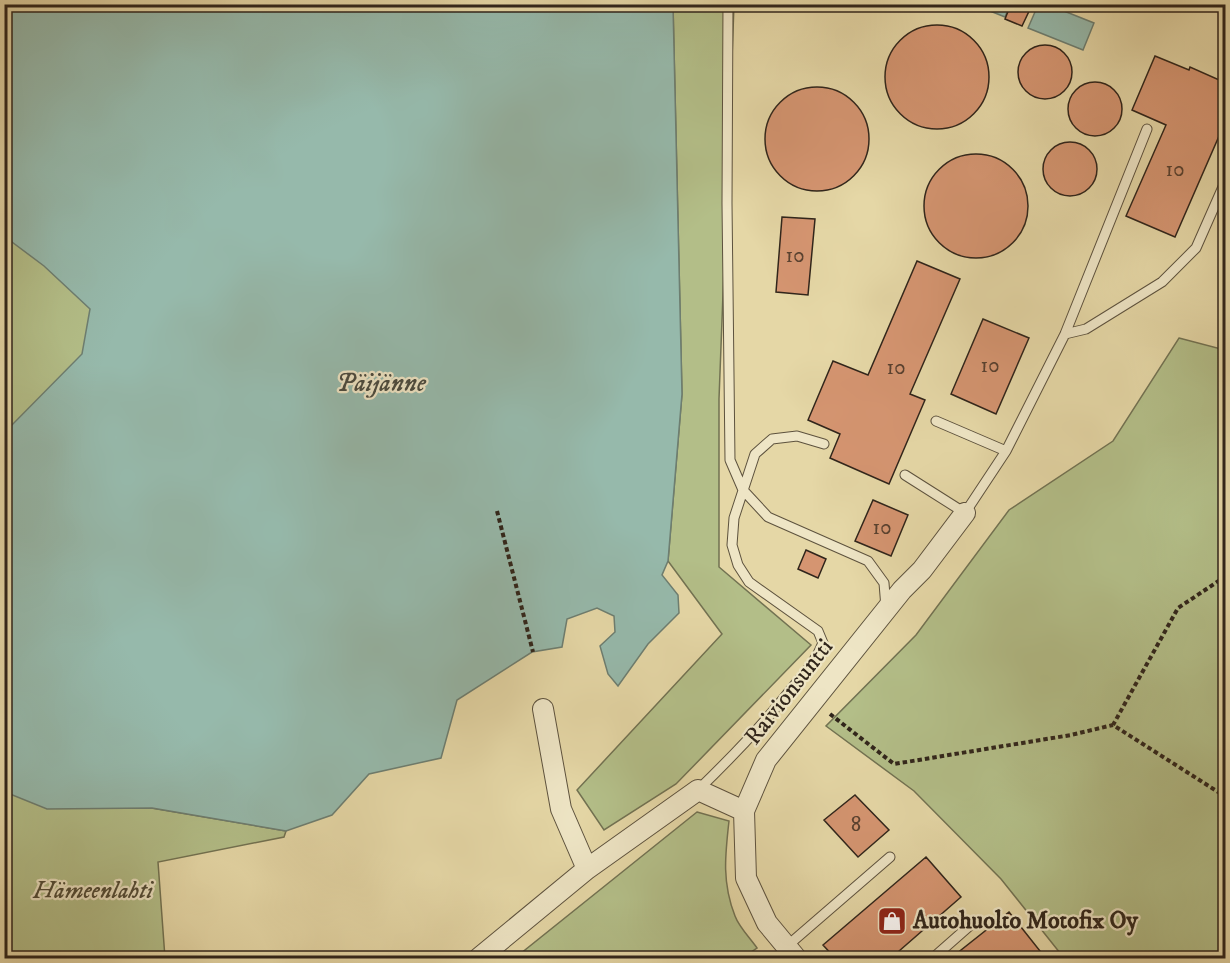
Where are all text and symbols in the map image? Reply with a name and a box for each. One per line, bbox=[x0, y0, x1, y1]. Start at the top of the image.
house number: 10 bbox=[1166, 157, 1184, 183]
house number: 10 bbox=[786, 243, 804, 269]
house number: 10 bbox=[981, 353, 999, 379]
house number: 10 bbox=[887, 355, 905, 381]
water label: Päijänne bbox=[336, 367, 427, 400]
house number: 10 bbox=[873, 515, 891, 541]
street label: Raivionsuntti bbox=[738, 633, 840, 751]
house number: 8 bbox=[851, 812, 861, 838]
park label: Hämeenlahti bbox=[32, 876, 155, 906]
shop icon: Autohuolto Motofix Oy bbox=[876, 905, 908, 937]
place label: Autohuolto Motofix Oy bbox=[912, 906, 1138, 936]

